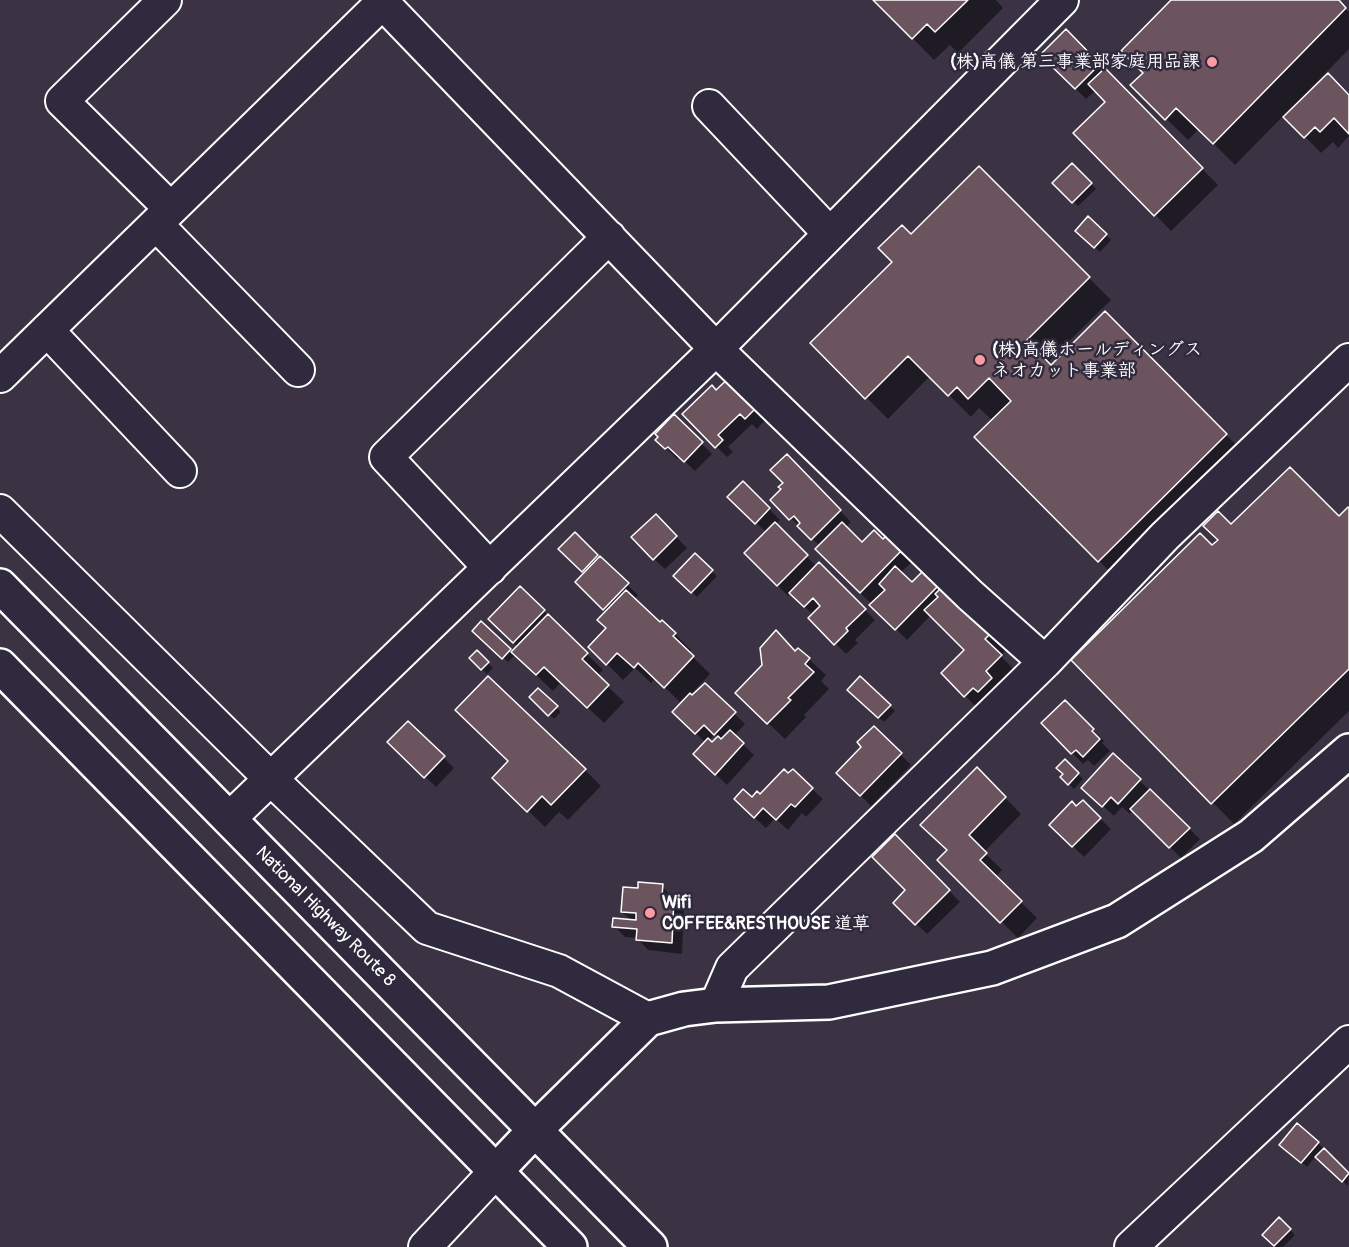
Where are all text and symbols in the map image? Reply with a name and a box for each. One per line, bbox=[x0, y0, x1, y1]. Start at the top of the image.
place label: (株)高儀 第三事業部家庭用品課 bbox=[950, 51, 1200, 73]
marker: (株)高儀 第三事業部家庭用品課 bbox=[1205, 55, 1219, 69]
place label: (株)高儀ホールディングス ネオカット事業部 bbox=[992, 339, 1202, 382]
marker: (株)高儀ホールディングス ネオカット事業部 bbox=[973, 353, 987, 367]
street label: National Highway Route 8 bbox=[250, 842, 400, 992]
place label: Wifi COFFEE&RESTHOUSE 道草 bbox=[662, 892, 870, 934]
marker: Wifi COFFEE&RESTHOUSE 道草 bbox=[643, 906, 657, 920]

